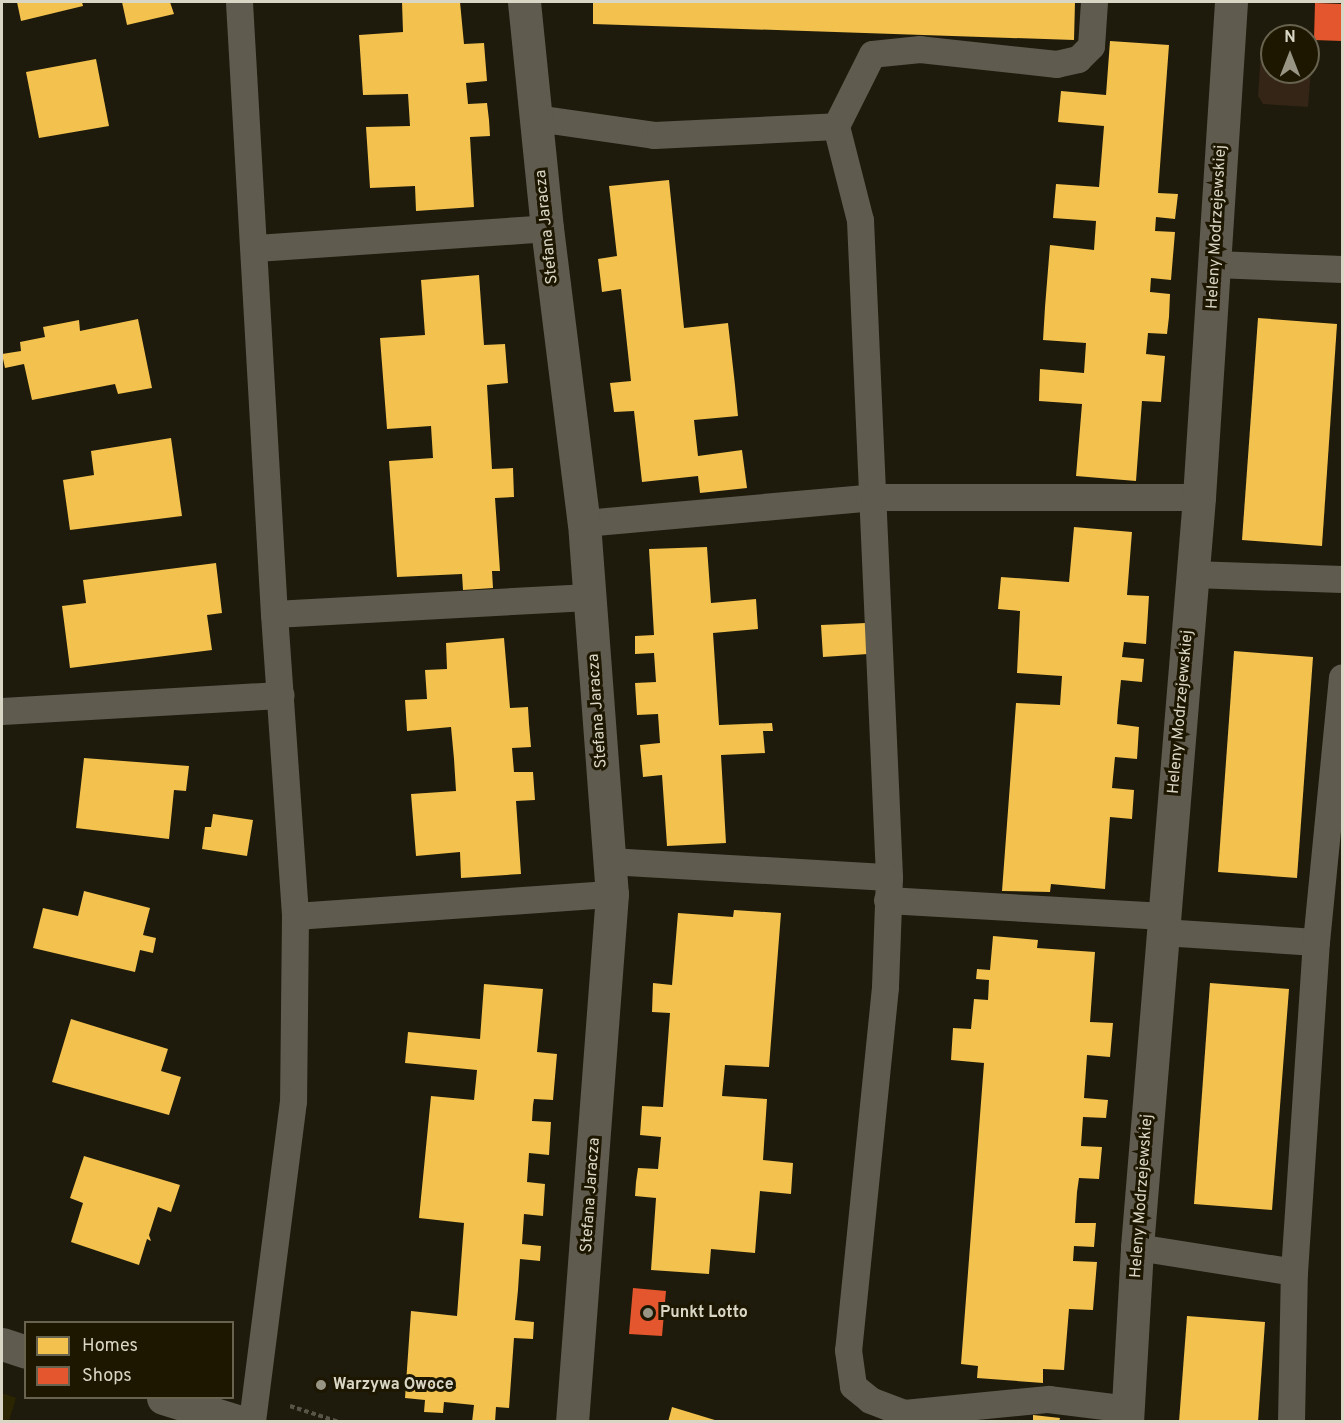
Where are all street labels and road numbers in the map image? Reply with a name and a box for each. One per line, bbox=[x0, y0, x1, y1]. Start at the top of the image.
street label: Heleny Modrzejewskiej bbox=[1203, 144, 1231, 310]
street label: Stefana Jaracza bbox=[531, 169, 563, 285]
street label: Heleny Modrzejewskiej bbox=[1164, 629, 1198, 795]
street label: Stefana Jaracza bbox=[584, 653, 612, 769]
street label: Heleny Modrzejewskiej bbox=[1127, 1113, 1157, 1279]
street label: Stefana Jaracza bbox=[577, 1137, 605, 1253]

